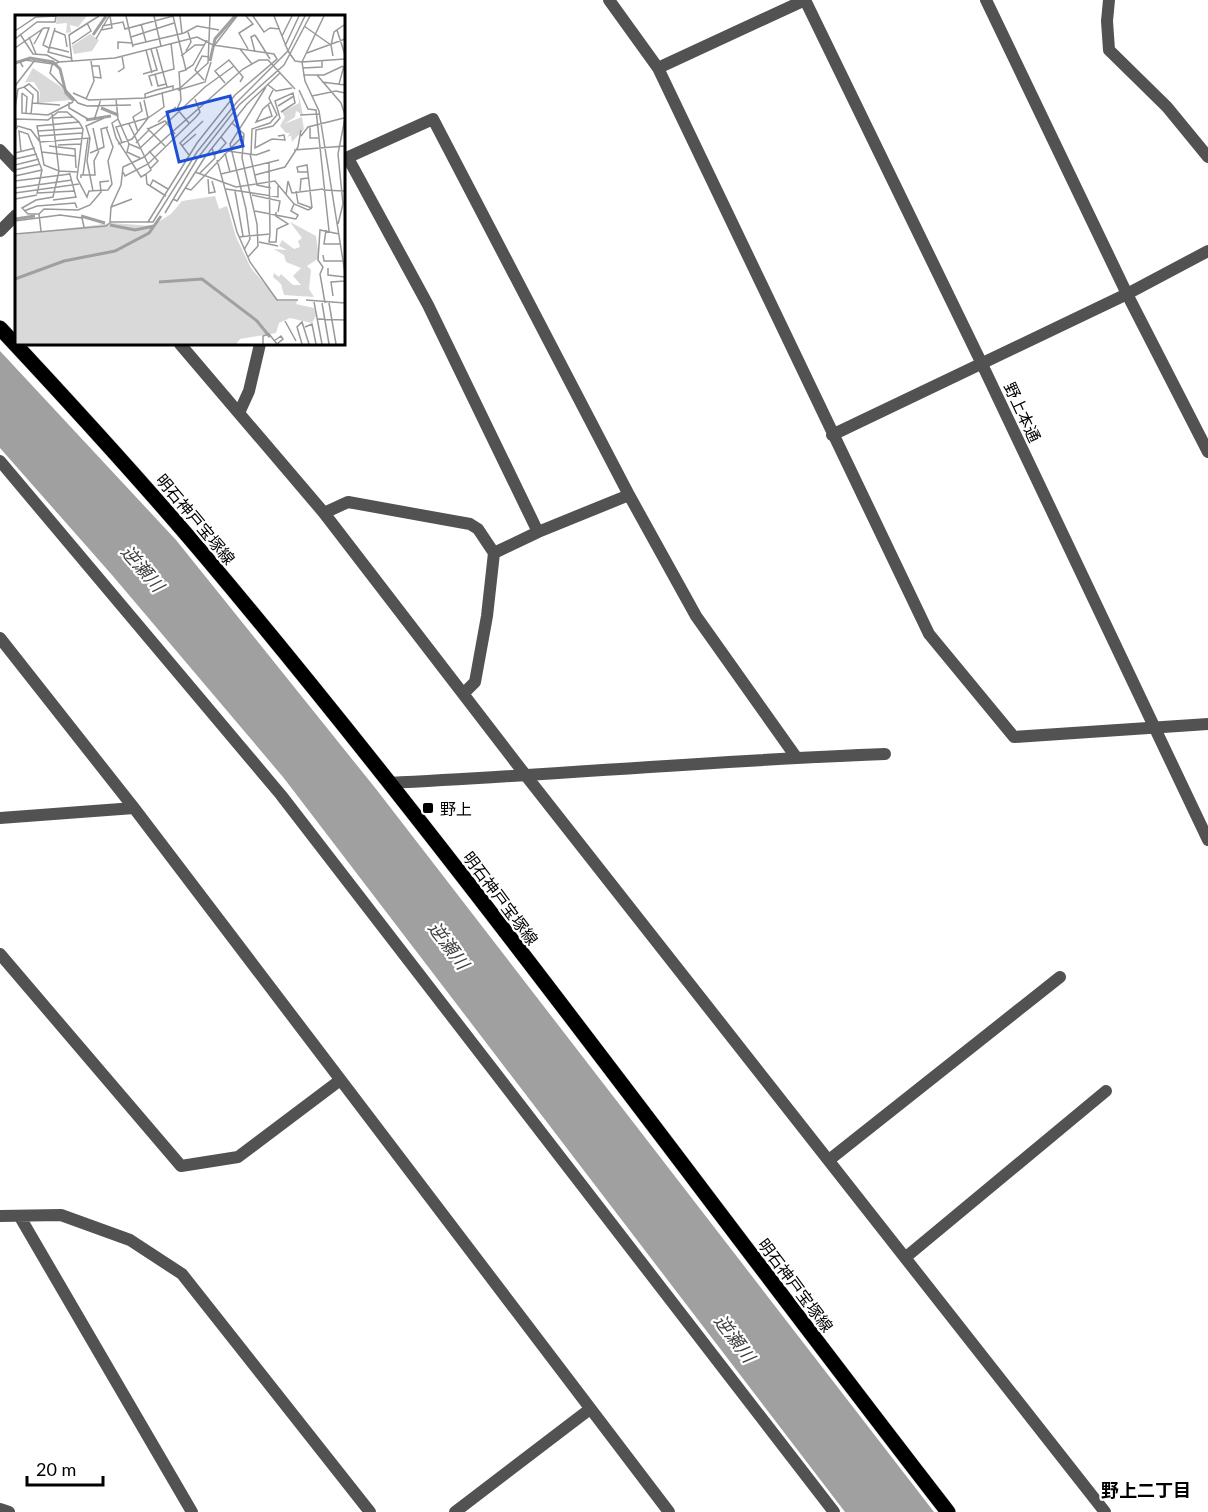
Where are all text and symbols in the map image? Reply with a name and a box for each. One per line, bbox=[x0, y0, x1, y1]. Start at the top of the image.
inset map bbox=[15, 15, 345, 345]
street label: 野上本通 bbox=[1001, 379, 1045, 445]
street label: 明石神戸宝塚線 bbox=[153, 470, 239, 568]
water label: 逆瀬川 bbox=[117, 540, 170, 597]
place label: 野上 bbox=[440, 799, 472, 818]
marker: 野上 bbox=[421, 801, 435, 815]
street label: 明石神戸宝塚線 bbox=[460, 848, 542, 948]
water label: 逆瀬川 bbox=[424, 917, 475, 975]
street label: 明石神戸宝塚線 bbox=[755, 1235, 837, 1335]
water label: 逆瀬川 bbox=[710, 1310, 761, 1368]
scale bar bbox=[27, 1449, 104, 1487]
text: 20 m bbox=[36, 1458, 76, 1480]
district label: 野上二丁目 bbox=[1101, 1479, 1191, 1501]

